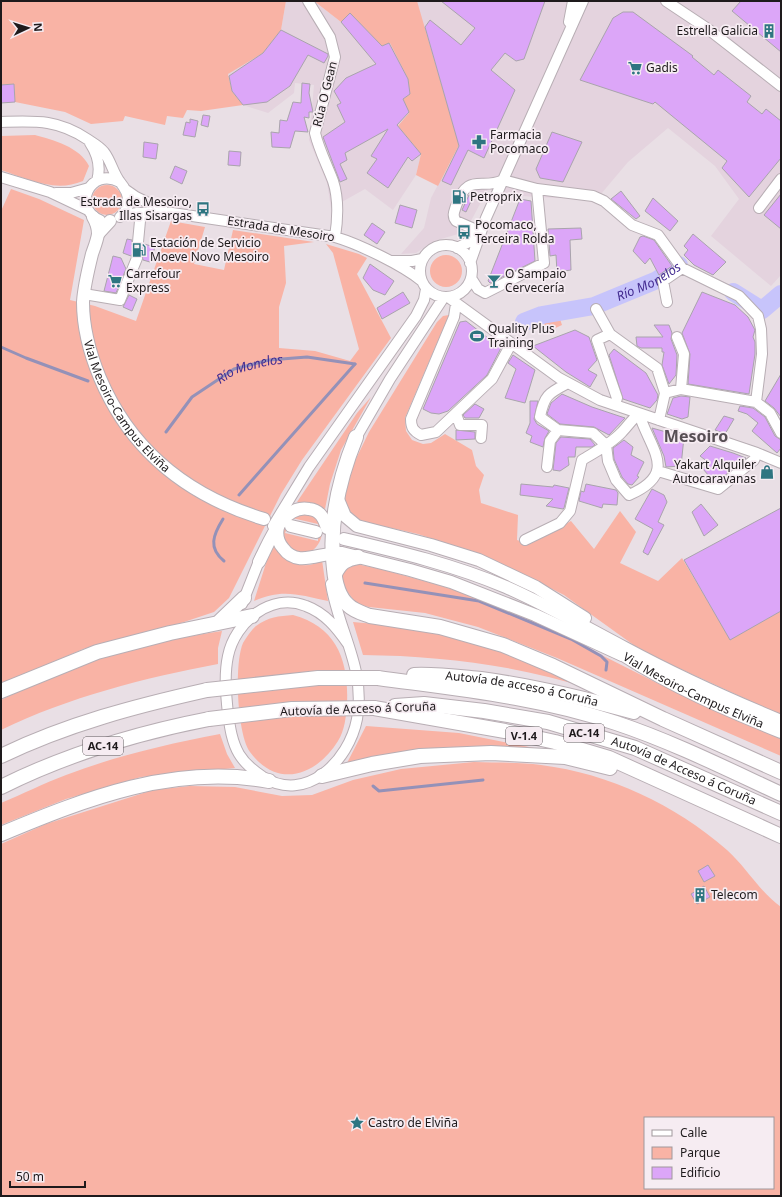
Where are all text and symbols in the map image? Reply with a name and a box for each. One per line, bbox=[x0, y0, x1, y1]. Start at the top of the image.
north arrow bbox=[8, 8, 48, 48]
text: N bbox=[31, 22, 46, 32]
place label: Estrella Galicia bbox=[676, 22, 758, 39]
building icon: Estrella Galicia bbox=[761, 23, 777, 39]
street label: Rúa O Gean bbox=[308, 59, 341, 128]
place label: Gadis bbox=[646, 59, 678, 76]
supermarket icon: Gadis bbox=[627, 60, 643, 76]
place label: Farmacia Pocomaco bbox=[490, 126, 549, 157]
pharmacy icon: Farmacia Pocomaco bbox=[471, 134, 487, 150]
place label: Petroprix bbox=[470, 188, 523, 205]
fuel station icon: Petroprix bbox=[451, 189, 467, 205]
place label: Estrada de Mesoiro, Illas Sisargas bbox=[80, 193, 192, 224]
bus stop icon: Estrada de Mesoiro, Illas Sisargas bbox=[195, 201, 211, 217]
street label: Estrada de Mesoiro bbox=[226, 212, 336, 245]
place label: Pocomaco, Terceira Rolda bbox=[475, 216, 554, 247]
bus stop icon: Pocomaco, Terceira Rolda bbox=[456, 224, 472, 240]
place label: Estación de Servicio Moeve Novo Mesoiro bbox=[150, 234, 269, 265]
fuel station icon: Estación de Servicio Moeve Novo Mesoiro bbox=[131, 242, 147, 258]
water label: Río Monelos bbox=[614, 257, 685, 305]
place label: Carrefour Express bbox=[126, 265, 181, 296]
place label: O Sampaio Cervecería bbox=[505, 265, 567, 296]
supermarket icon: Carrefour Express bbox=[107, 273, 123, 289]
bar icon: O Sampaio Cervecería bbox=[486, 273, 502, 289]
place label: Quality Plus Training bbox=[488, 320, 555, 351]
sports icon: Quality Plus Training bbox=[469, 328, 485, 344]
street label: Vial Mesoiro-Campus Elviña bbox=[80, 338, 174, 476]
water label: Río Monelos bbox=[212, 350, 284, 388]
district label: Mesoiro bbox=[664, 425, 728, 447]
place label: Yakart Alquiler Autocaravanas bbox=[673, 456, 756, 487]
shop icon: Yakart Alquiler Autocaravanas bbox=[759, 464, 775, 480]
street label: Vial Mesoiro-Campus Elviña bbox=[620, 648, 767, 732]
street label: Autovía de acceso á Coruña bbox=[445, 667, 600, 710]
street label: Autovía de Acceso á Coruña bbox=[280, 697, 436, 720]
road number: AC-14 bbox=[564, 724, 604, 742]
road number: V-1.4 bbox=[506, 727, 542, 745]
street label: Autovía de Acceso á Coruña bbox=[609, 732, 759, 809]
road number: AC-14 bbox=[83, 737, 123, 755]
place label: Telecom bbox=[711, 886, 758, 903]
building icon: Telecom bbox=[692, 887, 708, 903]
place label: Castro de Elviña bbox=[368, 1114, 458, 1131]
place icon: Castro de Elviña bbox=[349, 1115, 365, 1131]
legend bbox=[644, 1117, 774, 1189]
text: Calle bbox=[680, 1124, 708, 1141]
text: Parque bbox=[680, 1144, 721, 1161]
scale bar bbox=[10, 1163, 85, 1189]
text: Edificio bbox=[680, 1164, 721, 1181]
text: 50 m bbox=[16, 1168, 44, 1185]

